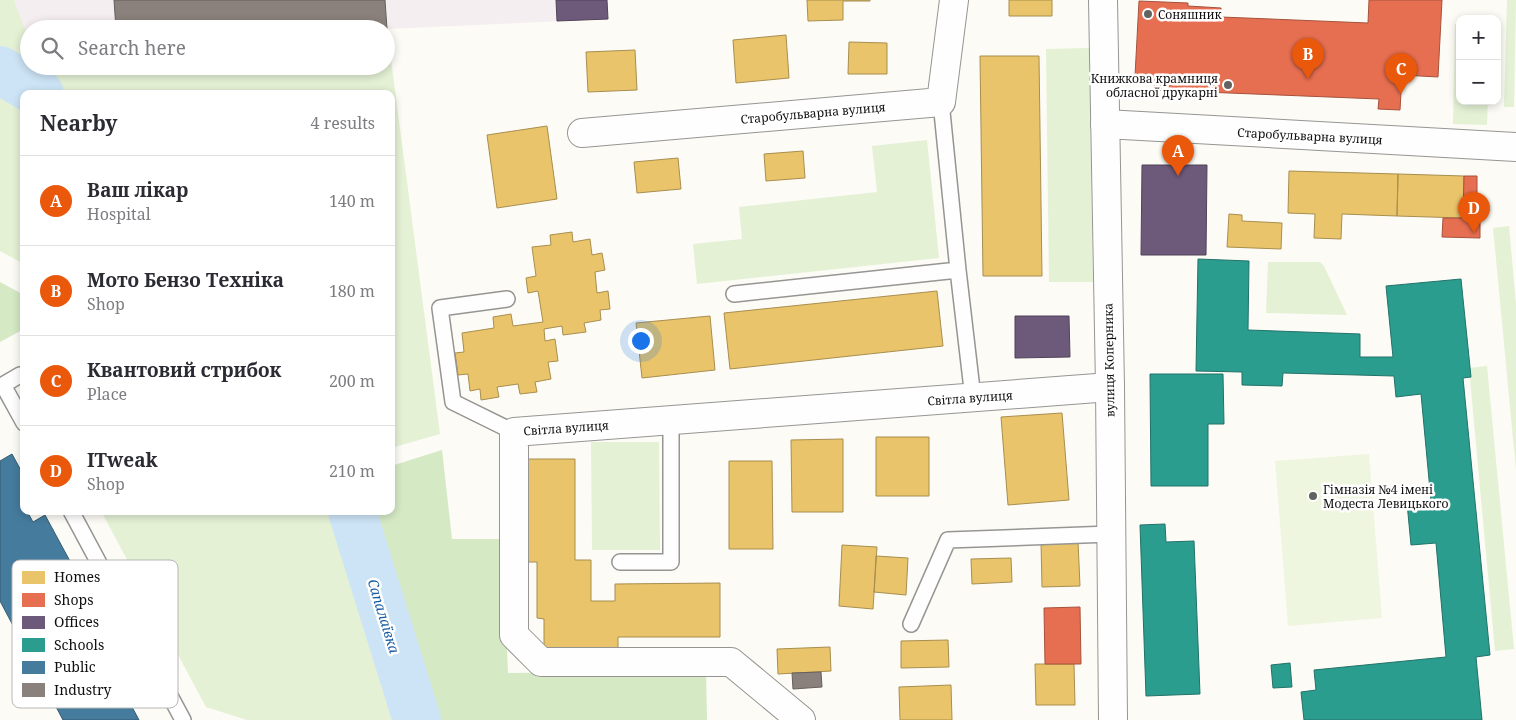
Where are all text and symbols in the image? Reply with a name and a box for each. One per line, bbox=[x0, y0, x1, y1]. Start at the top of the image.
place label: Соняшник bbox=[1158, 6, 1223, 23]
marker: Соняшник bbox=[1142, 8, 1154, 20]
map controls bbox=[1456, 15, 1501, 105]
button: + bbox=[1456, 15, 1501, 60]
search box bbox=[20, 20, 395, 75]
icon: search bbox=[38, 34, 66, 62]
text: Search here bbox=[78, 35, 186, 61]
pin: B bbox=[1292, 38, 1324, 79]
pin: C bbox=[1385, 53, 1417, 94]
button: − bbox=[1456, 60, 1501, 105]
place label: Книжкова крамниця обласної друкарні bbox=[1091, 70, 1218, 101]
marker: Книжкова крамниця обласної друкарні bbox=[1222, 79, 1234, 91]
street label: Старобульварна вулиця bbox=[740, 98, 886, 128]
text: Nearby bbox=[40, 109, 118, 137]
text: 4 results bbox=[311, 112, 375, 134]
street label: Старобульварна вулиця bbox=[1237, 124, 1383, 148]
pin: A bbox=[1162, 135, 1194, 176]
text: Ваш лікар bbox=[87, 177, 188, 203]
text: A bbox=[50, 190, 62, 212]
text: 140 m bbox=[329, 190, 375, 212]
pin: D bbox=[1458, 192, 1490, 233]
text: Hospital bbox=[87, 203, 151, 225]
text: Мото Бензо Техніка bbox=[87, 267, 284, 293]
text: B bbox=[51, 280, 61, 302]
text: 180 m bbox=[329, 280, 375, 302]
text: Shop bbox=[87, 293, 125, 315]
street label: вулиця Коперника bbox=[1100, 303, 1118, 417]
your location bbox=[628, 328, 654, 354]
text: Квантовий стрибок bbox=[87, 357, 281, 383]
text: C bbox=[51, 370, 61, 392]
text: 200 m bbox=[329, 370, 375, 392]
text: Place bbox=[87, 383, 127, 405]
street label: Світла вулиця bbox=[927, 387, 1013, 409]
street label: Світла вулиця bbox=[523, 417, 609, 439]
text: ITweak bbox=[87, 447, 158, 473]
text: D bbox=[50, 460, 62, 482]
text: 210 m bbox=[329, 460, 375, 482]
text: Shop bbox=[87, 473, 125, 495]
place label: Гімназія №4 імені Модеста Левицького bbox=[1323, 481, 1448, 512]
marker: Гімназія №4 імені Модеста Левицького bbox=[1307, 490, 1319, 502]
legend bbox=[12, 560, 178, 708]
text: Homes bbox=[54, 567, 100, 586]
water label: Сапалаївка bbox=[364, 576, 404, 656]
text: Shops bbox=[54, 590, 94, 609]
text: Offices bbox=[54, 612, 99, 631]
text: Schools bbox=[54, 635, 104, 654]
text: Public bbox=[54, 657, 96, 676]
text: Industry bbox=[54, 680, 111, 699]

